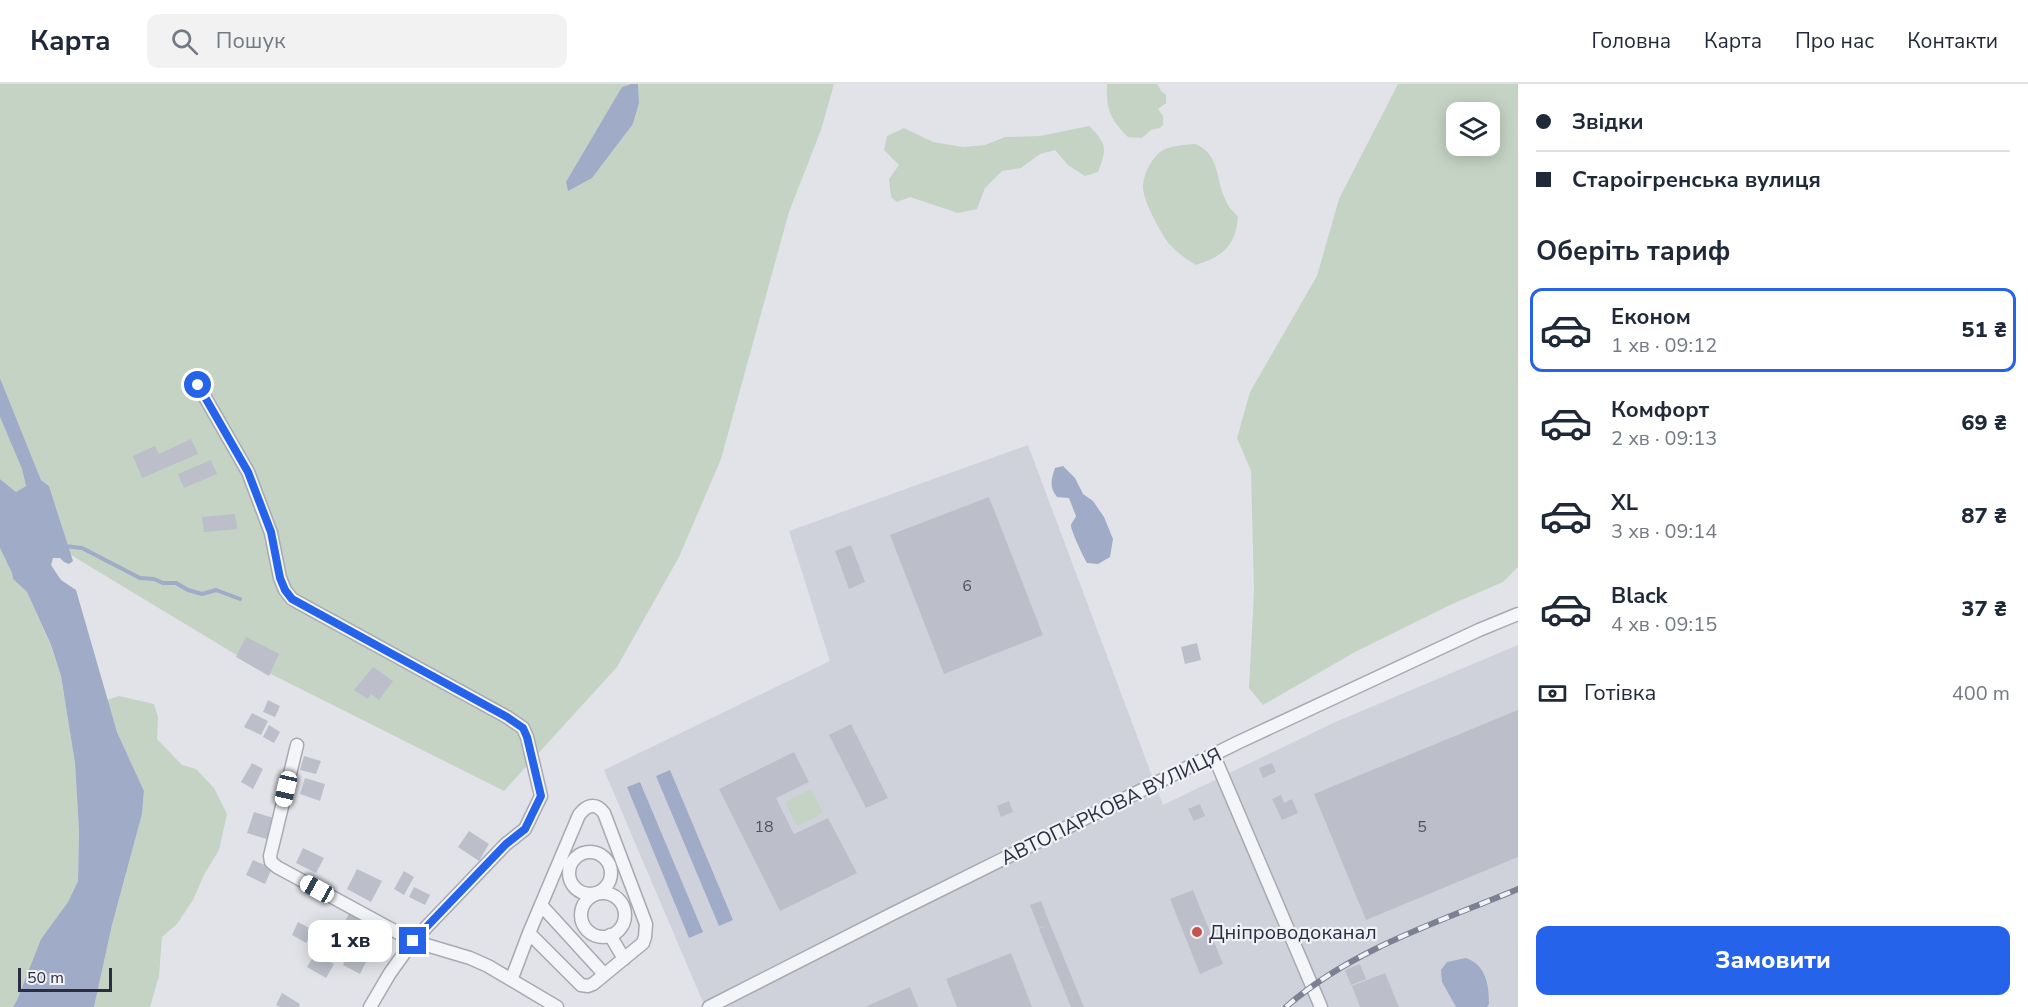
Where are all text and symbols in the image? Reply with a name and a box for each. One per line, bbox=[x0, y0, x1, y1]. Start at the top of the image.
search box bbox=[147, 14, 567, 68]
text: Карта bbox=[30, 22, 111, 60]
icon: search bbox=[168, 25, 201, 58]
text: Пошук bbox=[216, 26, 286, 56]
text: Головна bbox=[1591, 27, 1671, 55]
text: Карта bbox=[1704, 27, 1762, 55]
text: Про нас bbox=[1795, 27, 1874, 55]
text: Контакти bbox=[1907, 27, 1998, 55]
map controls bbox=[1446, 102, 1500, 156]
button: layers bbox=[1446, 102, 1500, 156]
text: Звідки bbox=[1572, 107, 1644, 137]
text: Староігренська вулиця bbox=[1572, 165, 1821, 195]
text: Оберіть тариф bbox=[1536, 233, 1730, 270]
text: Економ bbox=[1611, 302, 1691, 332]
icon: car bbox=[1539, 303, 1593, 357]
text: 51 ₴ bbox=[1961, 315, 2007, 345]
text: 1 хв · 09:12 bbox=[1611, 332, 1717, 359]
route start bbox=[184, 371, 211, 398]
text: Комфорт bbox=[1611, 395, 1709, 425]
icon: car bbox=[1539, 396, 1593, 450]
text: 69 ₴ bbox=[1961, 408, 2007, 438]
text: 2 хв · 09:13 bbox=[1611, 425, 1717, 452]
text: XL bbox=[1611, 488, 1638, 518]
icon: car bbox=[1539, 489, 1593, 543]
text: 87 ₴ bbox=[1961, 501, 2007, 531]
text: 3 хв · 09:14 bbox=[1611, 518, 1717, 545]
house number: 6 bbox=[962, 575, 972, 597]
text: Black bbox=[1611, 581, 1667, 611]
icon: car bbox=[1539, 582, 1593, 636]
text: 37 ₴ bbox=[1961, 594, 2007, 624]
text: 4 хв · 09:15 bbox=[1611, 611, 1717, 638]
icon: cash bbox=[1536, 677, 1569, 710]
text: Готівка bbox=[1584, 678, 1656, 708]
text: 400 m bbox=[1952, 680, 2010, 707]
street label: АВТОПАРКОВА ВУЛИЦЯ bbox=[996, 741, 1226, 872]
car bbox=[273, 769, 299, 809]
house number: 18 bbox=[754, 816, 774, 838]
house number: 5 bbox=[1417, 816, 1427, 838]
car bbox=[297, 872, 337, 906]
place label: Дніпроводоканал bbox=[1209, 919, 1377, 946]
callout: 1 хв bbox=[308, 920, 392, 962]
marker: Дніпроводоканал bbox=[1190, 925, 1204, 939]
button: Замовити bbox=[1536, 926, 2010, 995]
text: 1 хв bbox=[330, 927, 370, 954]
route end bbox=[399, 927, 426, 954]
scale bar bbox=[18, 965, 112, 992]
text: 50 m bbox=[27, 967, 64, 989]

